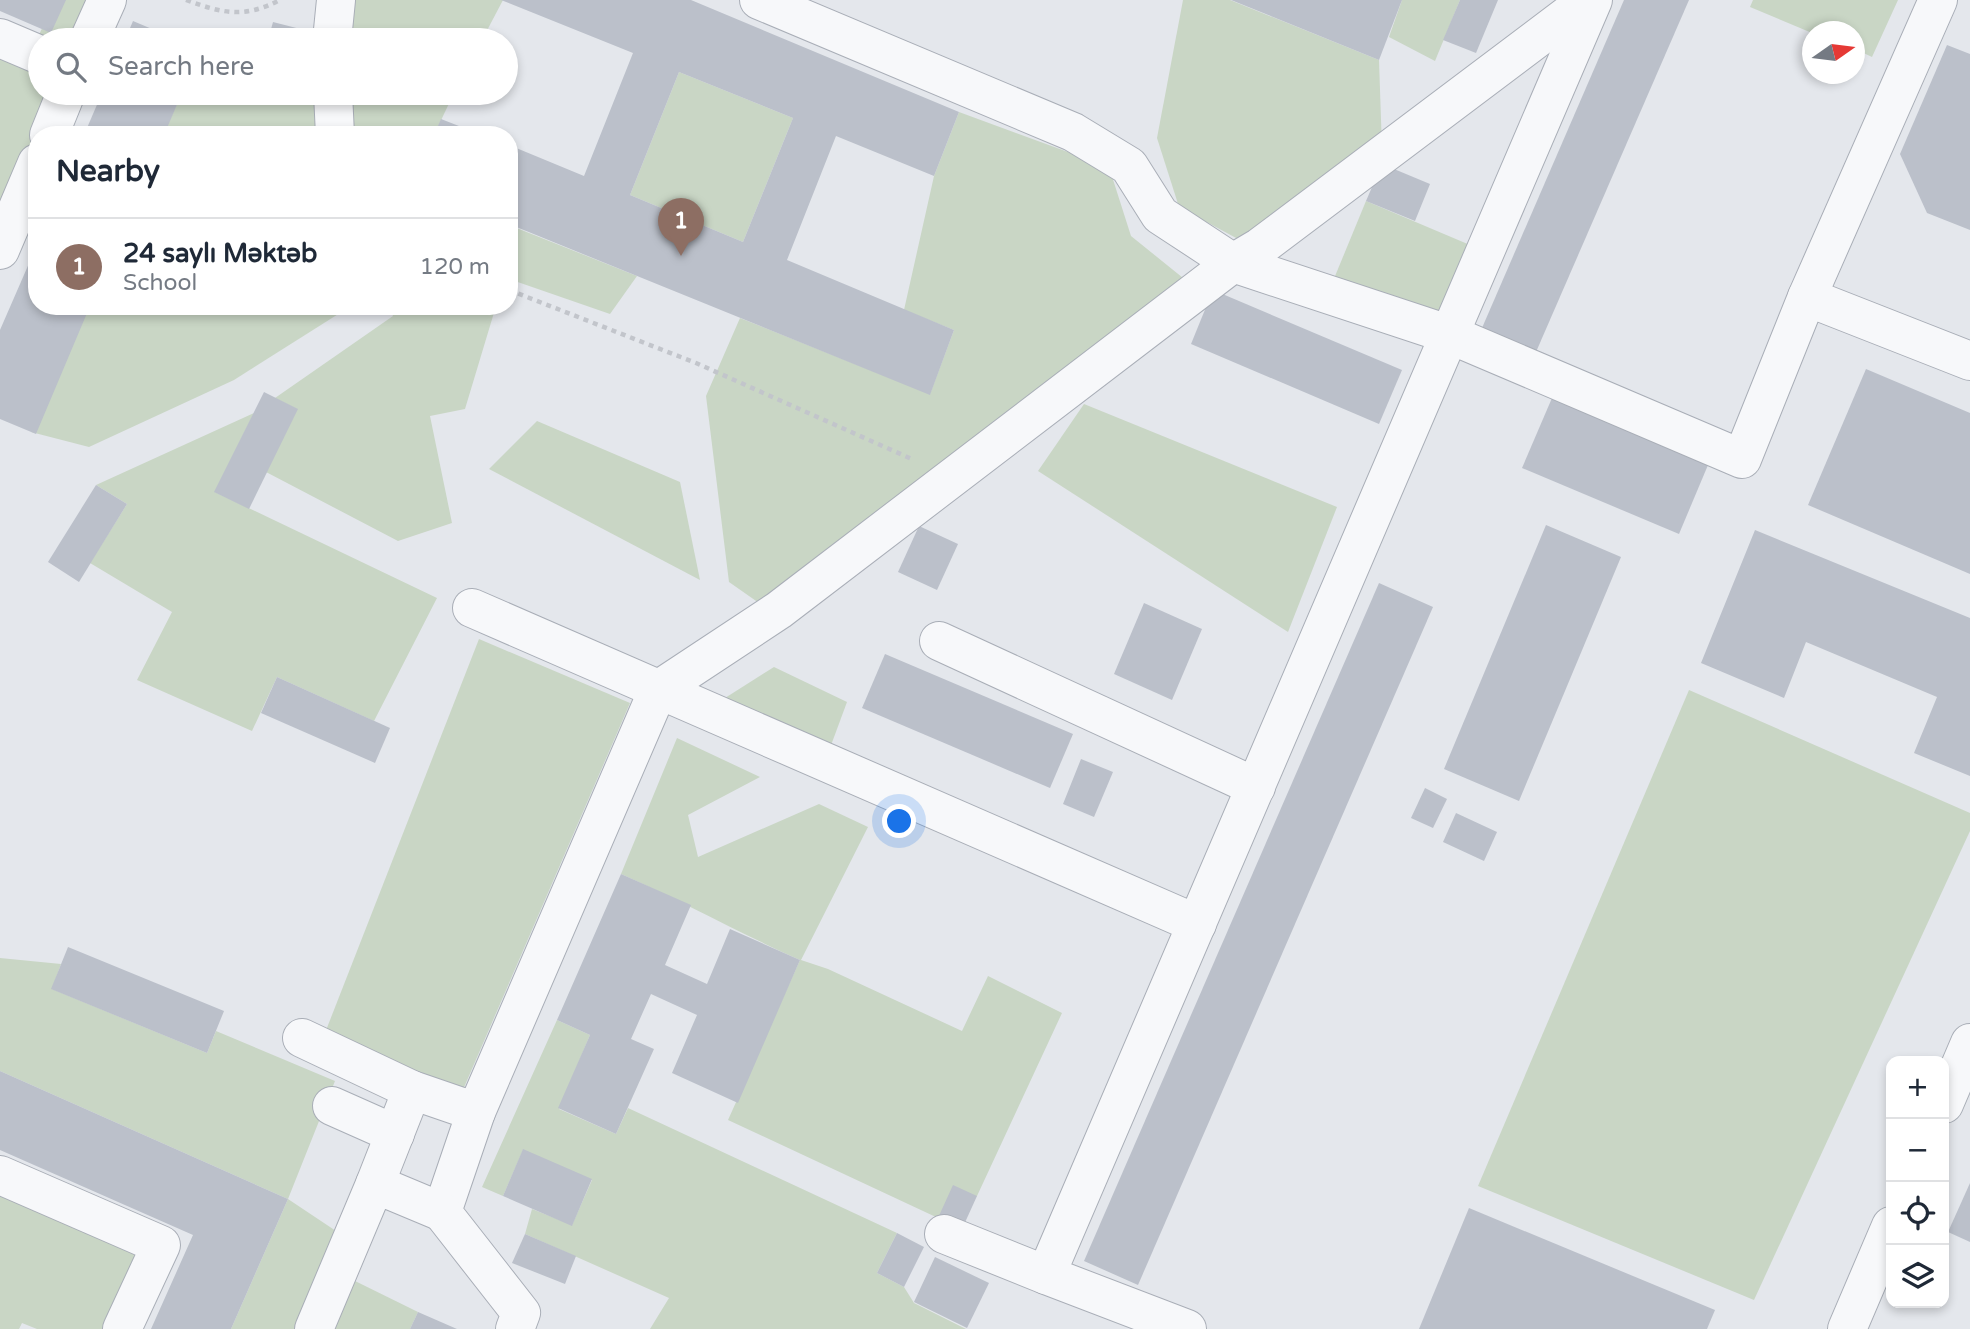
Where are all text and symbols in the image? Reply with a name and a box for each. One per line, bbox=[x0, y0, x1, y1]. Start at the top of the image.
north arrow bbox=[1802, 21, 1865, 84]
search box bbox=[28, 28, 518, 105]
icon: search bbox=[52, 48, 90, 86]
text: Search here bbox=[108, 51, 254, 82]
text: Nearby bbox=[56, 153, 160, 190]
pin: 1 bbox=[658, 198, 704, 256]
text: 24 saylı Məktəb bbox=[123, 238, 317, 269]
text: 1 bbox=[72, 253, 86, 281]
text: 120 m bbox=[420, 253, 490, 281]
text: School bbox=[123, 269, 197, 297]
your location bbox=[882, 804, 916, 838]
map controls bbox=[1886, 1056, 1949, 1308]
button: + bbox=[1886, 1056, 1949, 1119]
button: − bbox=[1886, 1119, 1949, 1182]
button: locate bbox=[1886, 1182, 1949, 1245]
button: layers bbox=[1886, 1245, 1949, 1308]

